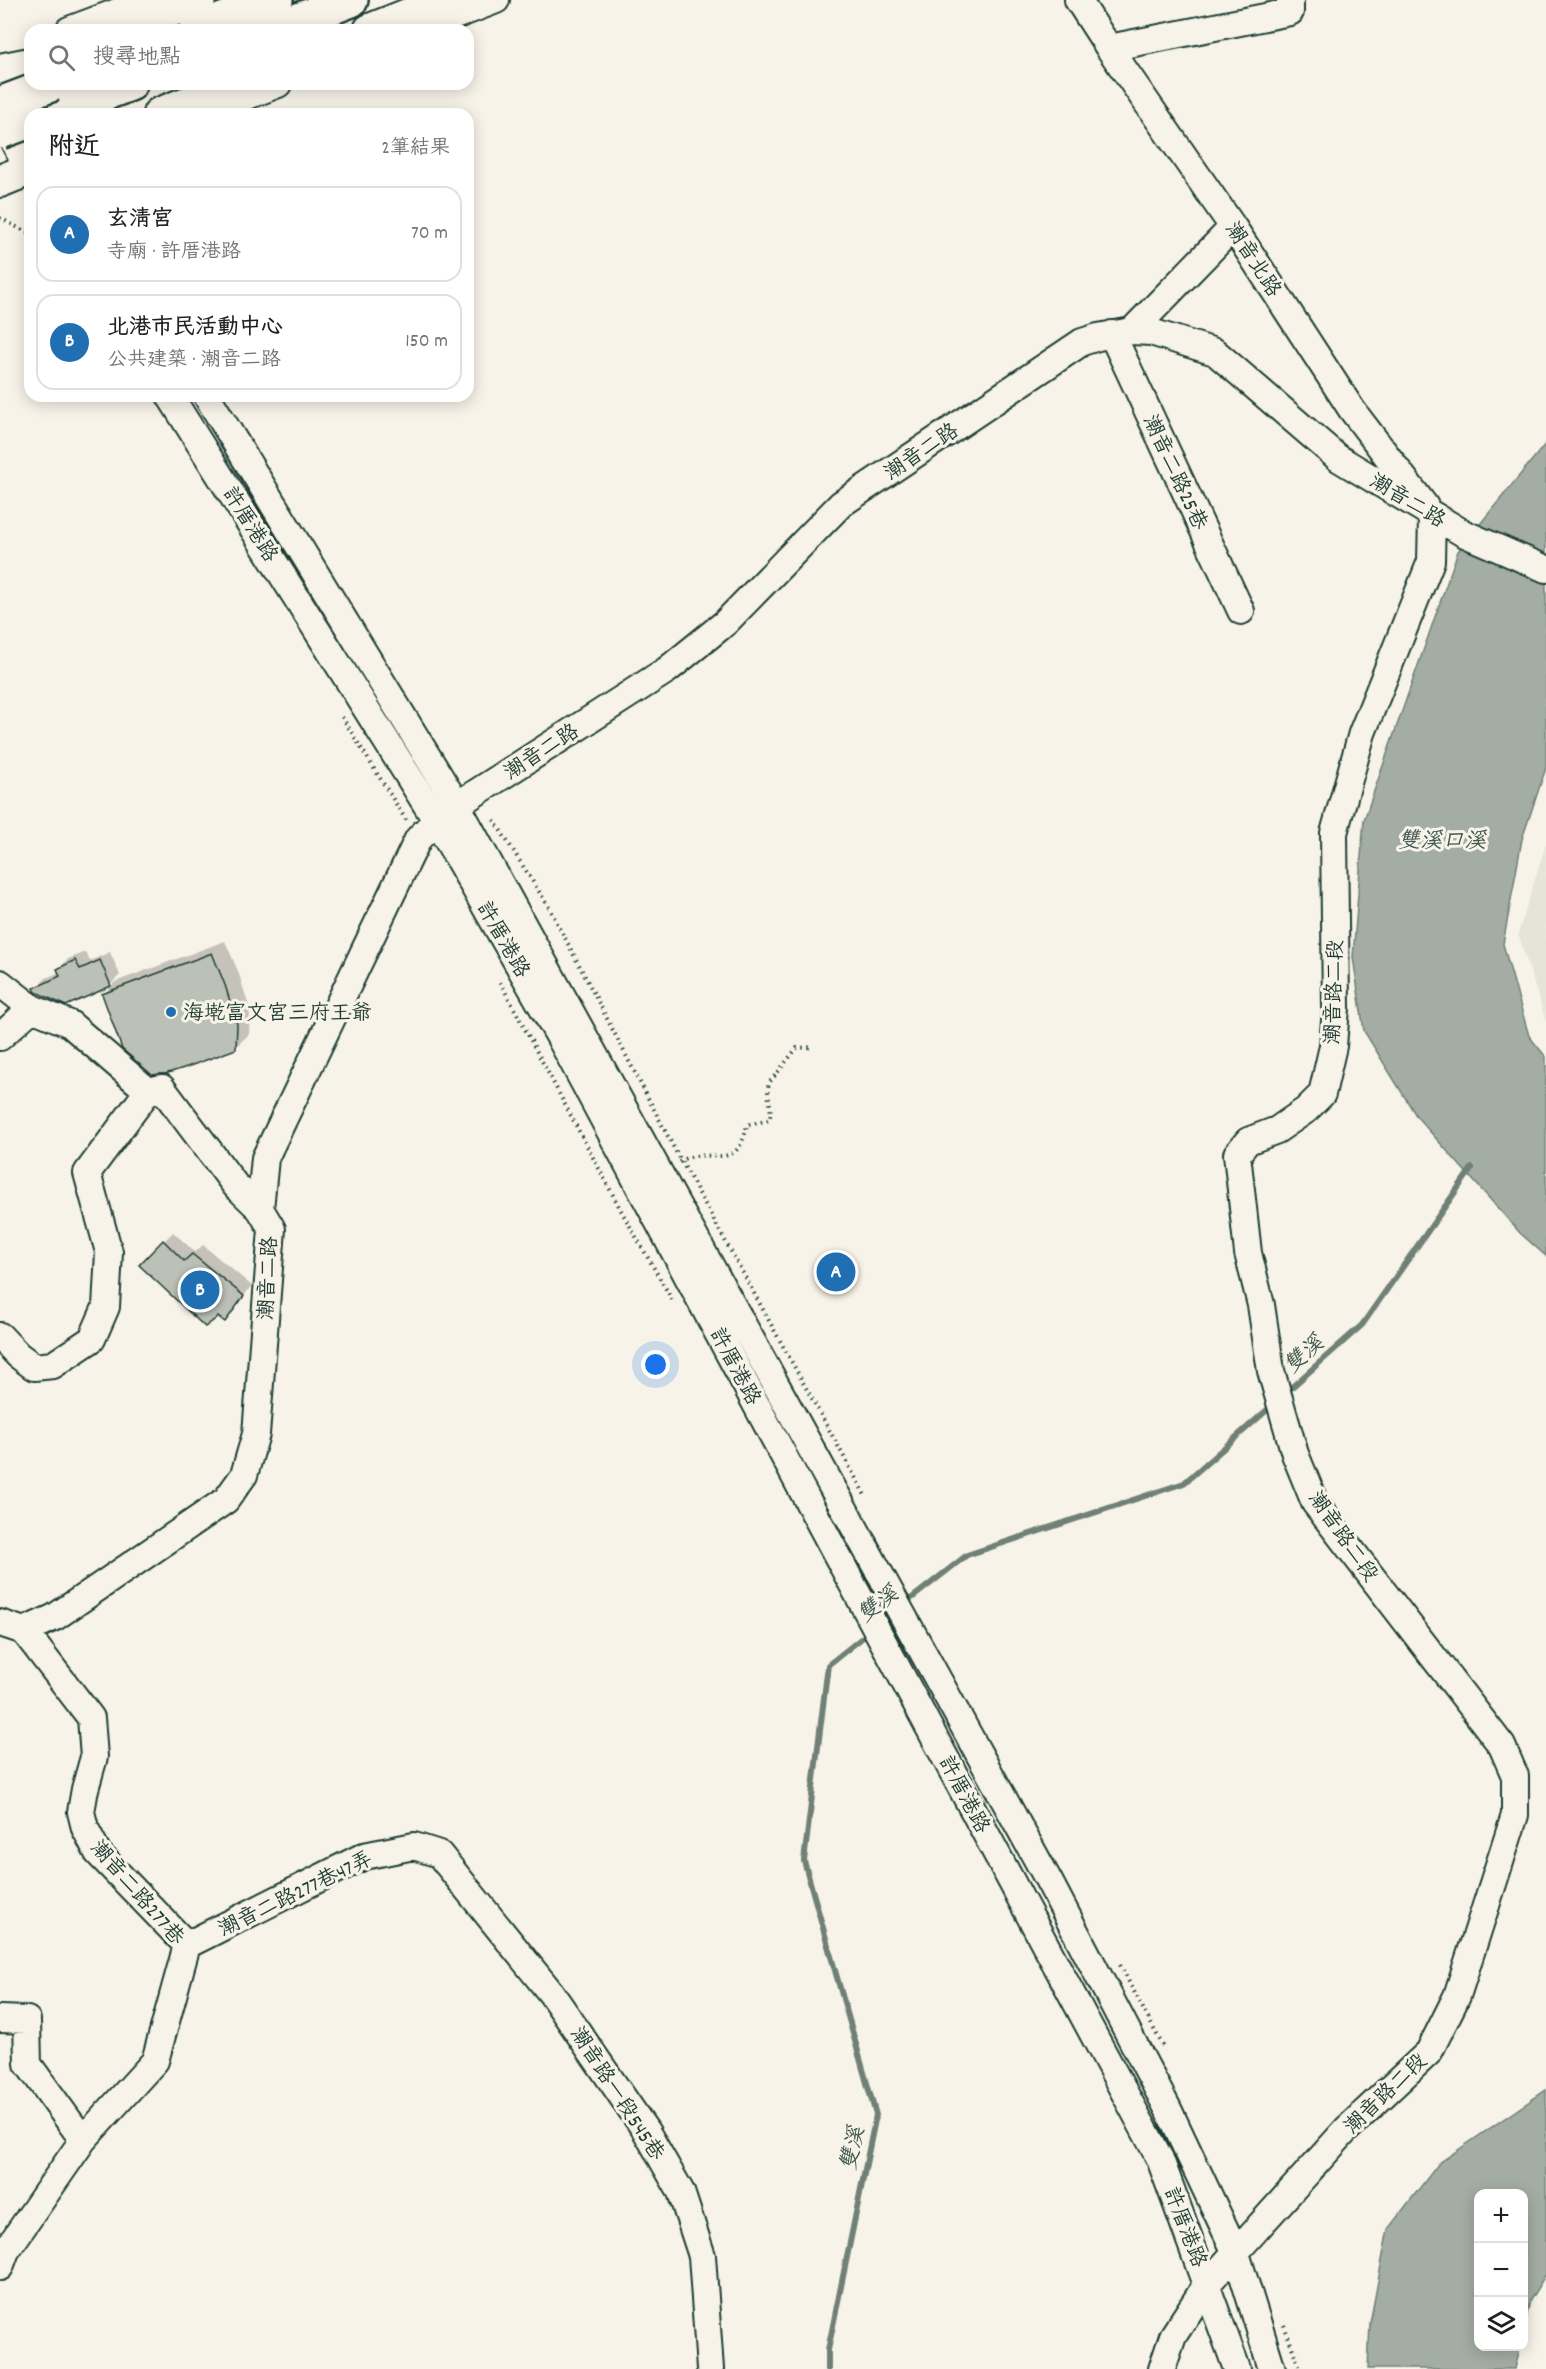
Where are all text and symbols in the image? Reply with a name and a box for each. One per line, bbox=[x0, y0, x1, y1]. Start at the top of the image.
search box bbox=[24, 24, 474, 90]
icon: search bbox=[45, 41, 78, 74]
text: 搜尋地點 bbox=[93, 43, 181, 74]
text: 附近 bbox=[48, 130, 100, 167]
text: 2筆結果 bbox=[381, 135, 450, 163]
text: 玄清宮 bbox=[107, 205, 173, 236]
street label: 潮音北路 bbox=[1216, 217, 1287, 304]
text: A bbox=[64, 220, 75, 248]
text: 70 m bbox=[411, 220, 448, 248]
text: 寺廟 · 許厝港路 bbox=[107, 239, 241, 267]
text: 北港市民活動中心 bbox=[107, 313, 283, 344]
text: B bbox=[65, 328, 74, 356]
text: 150 m bbox=[405, 328, 448, 356]
text: 公共建築 · 潮音二路 bbox=[107, 347, 281, 375]
street label: 潮音二路25巷 bbox=[1134, 411, 1213, 536]
street label: 潮音二路 bbox=[879, 418, 966, 489]
street label: 潮音二路 bbox=[1363, 468, 1450, 537]
street label: 許厝港路 bbox=[213, 482, 283, 569]
street label: 潮音二路 bbox=[499, 718, 586, 789]
water label: 雙溪口溪 bbox=[1398, 827, 1487, 858]
street label: 許厝港路 bbox=[467, 897, 535, 984]
street label: 潮音路二段 bbox=[1319, 939, 1353, 1045]
place label: 海墘富文宮三府王爺 bbox=[183, 1000, 372, 1030]
marker: 海墘富文宮三府王爺 bbox=[164, 1005, 178, 1019]
street label: 潮音二路 bbox=[253, 1235, 287, 1321]
pin: A bbox=[816, 1250, 856, 1294]
pin: B bbox=[180, 1268, 220, 1312]
street label: 許厝港路 bbox=[700, 1323, 766, 1412]
water label: 雙溪 bbox=[1279, 1329, 1333, 1382]
your location bbox=[641, 1350, 670, 1379]
street label: 潮音路二段 bbox=[1299, 1486, 1384, 1589]
water label: 雙溪 bbox=[852, 1579, 907, 1632]
street label: 許厝港路 bbox=[929, 1751, 995, 1840]
street label: 潮音二路277巷 bbox=[82, 1835, 190, 1953]
street label: 潮音二路277巷47弄 bbox=[214, 1845, 378, 1946]
street label: 潮音路一段545巷 bbox=[561, 2022, 670, 2167]
street label: 潮音路二段 bbox=[1339, 2048, 1435, 2142]
water label: 雙溪 bbox=[835, 2123, 874, 2173]
street label: 許厝港路 bbox=[1154, 2183, 1212, 2273]
map controls bbox=[1474, 2189, 1528, 2351]
button: + bbox=[1474, 2189, 1528, 2243]
button: − bbox=[1474, 2243, 1528, 2297]
button: layers bbox=[1474, 2297, 1528, 2351]

